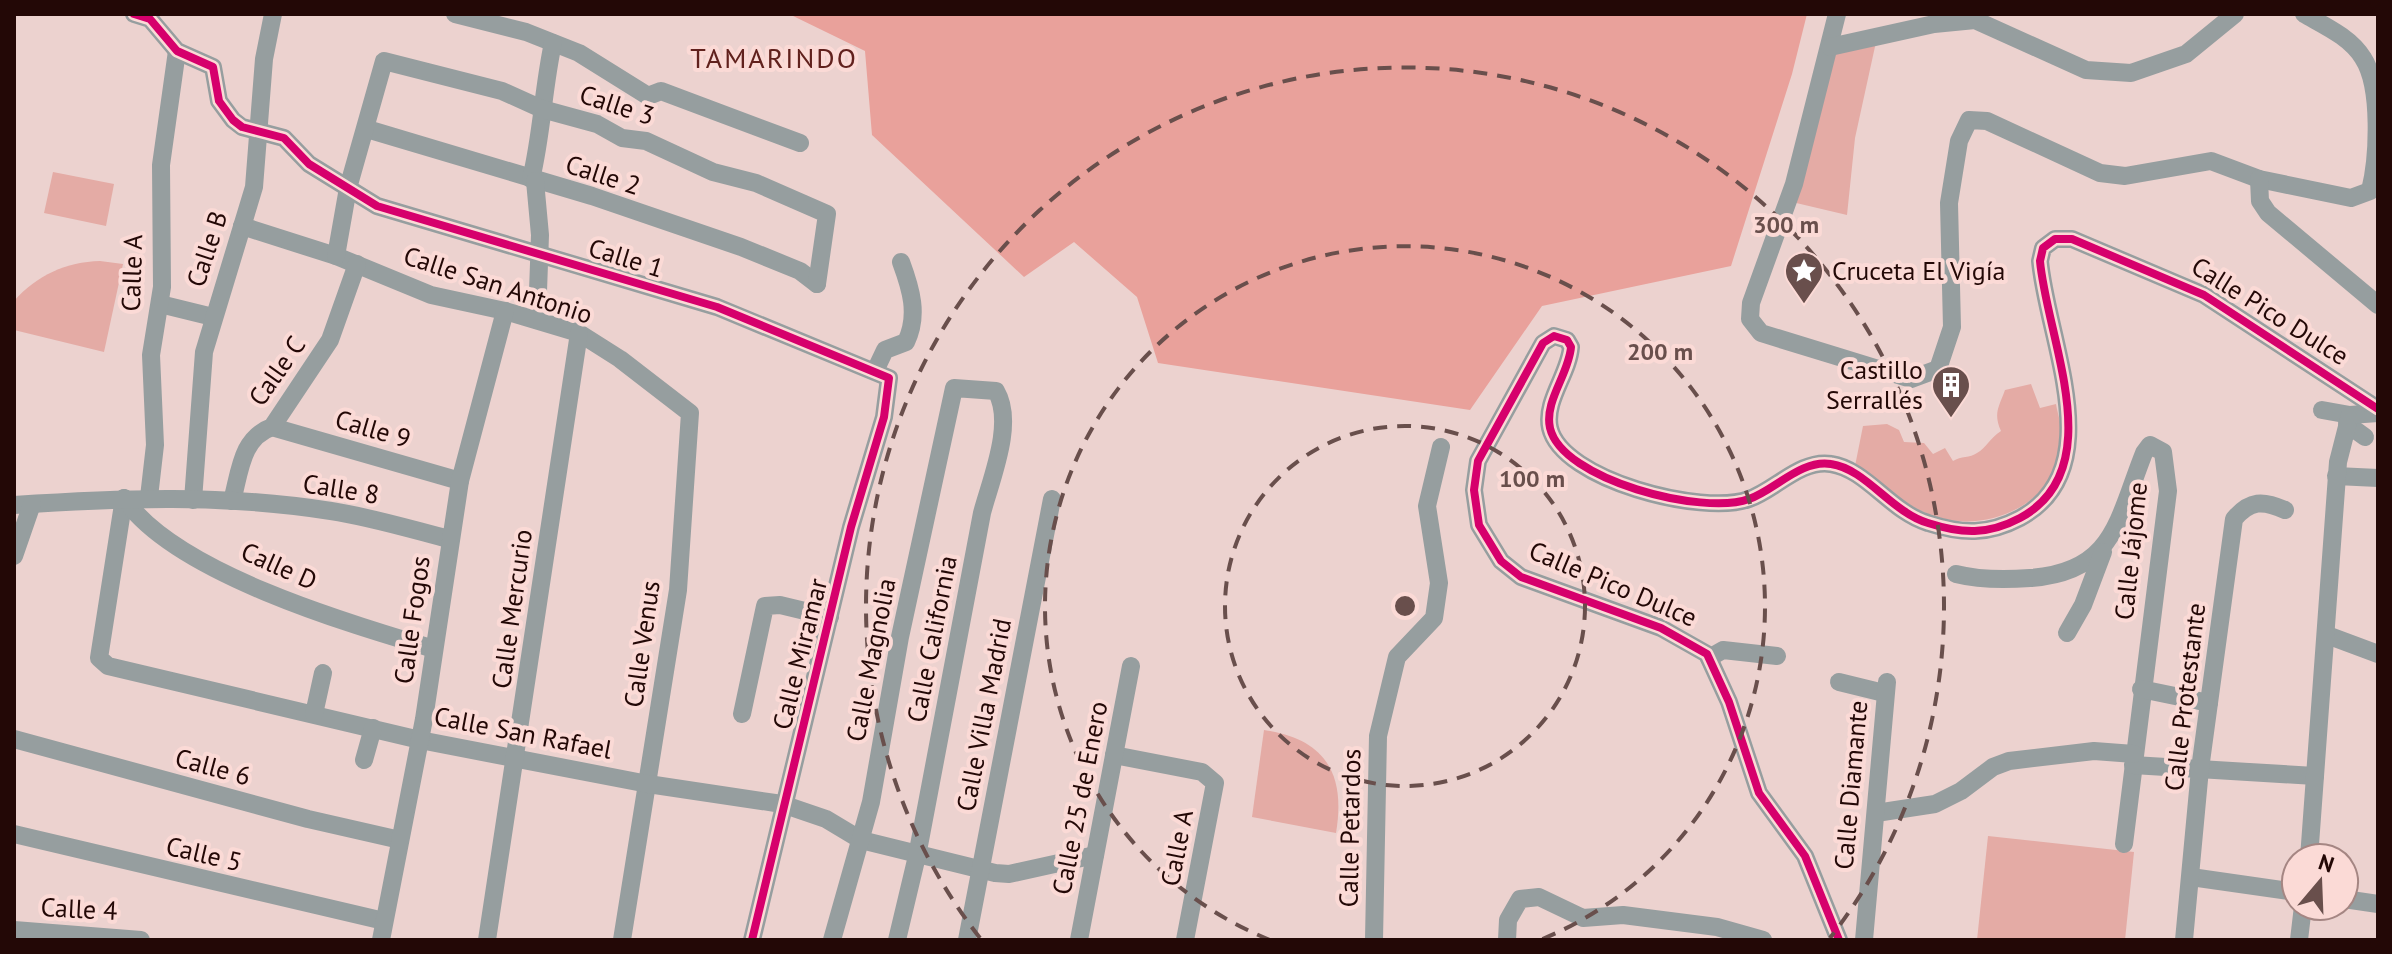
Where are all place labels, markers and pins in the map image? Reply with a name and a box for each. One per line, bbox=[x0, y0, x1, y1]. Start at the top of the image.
place icon: Cruceta El Vigía bbox=[1783, 250, 1825, 305]
place label: Cruceta El Vigía bbox=[1832, 254, 2006, 287]
place label: Castillo Serrallés bbox=[1826, 353, 1923, 416]
building icon: Castillo Serrallés bbox=[1930, 364, 1972, 419]
centre of rings bbox=[1391, 592, 1419, 620]

